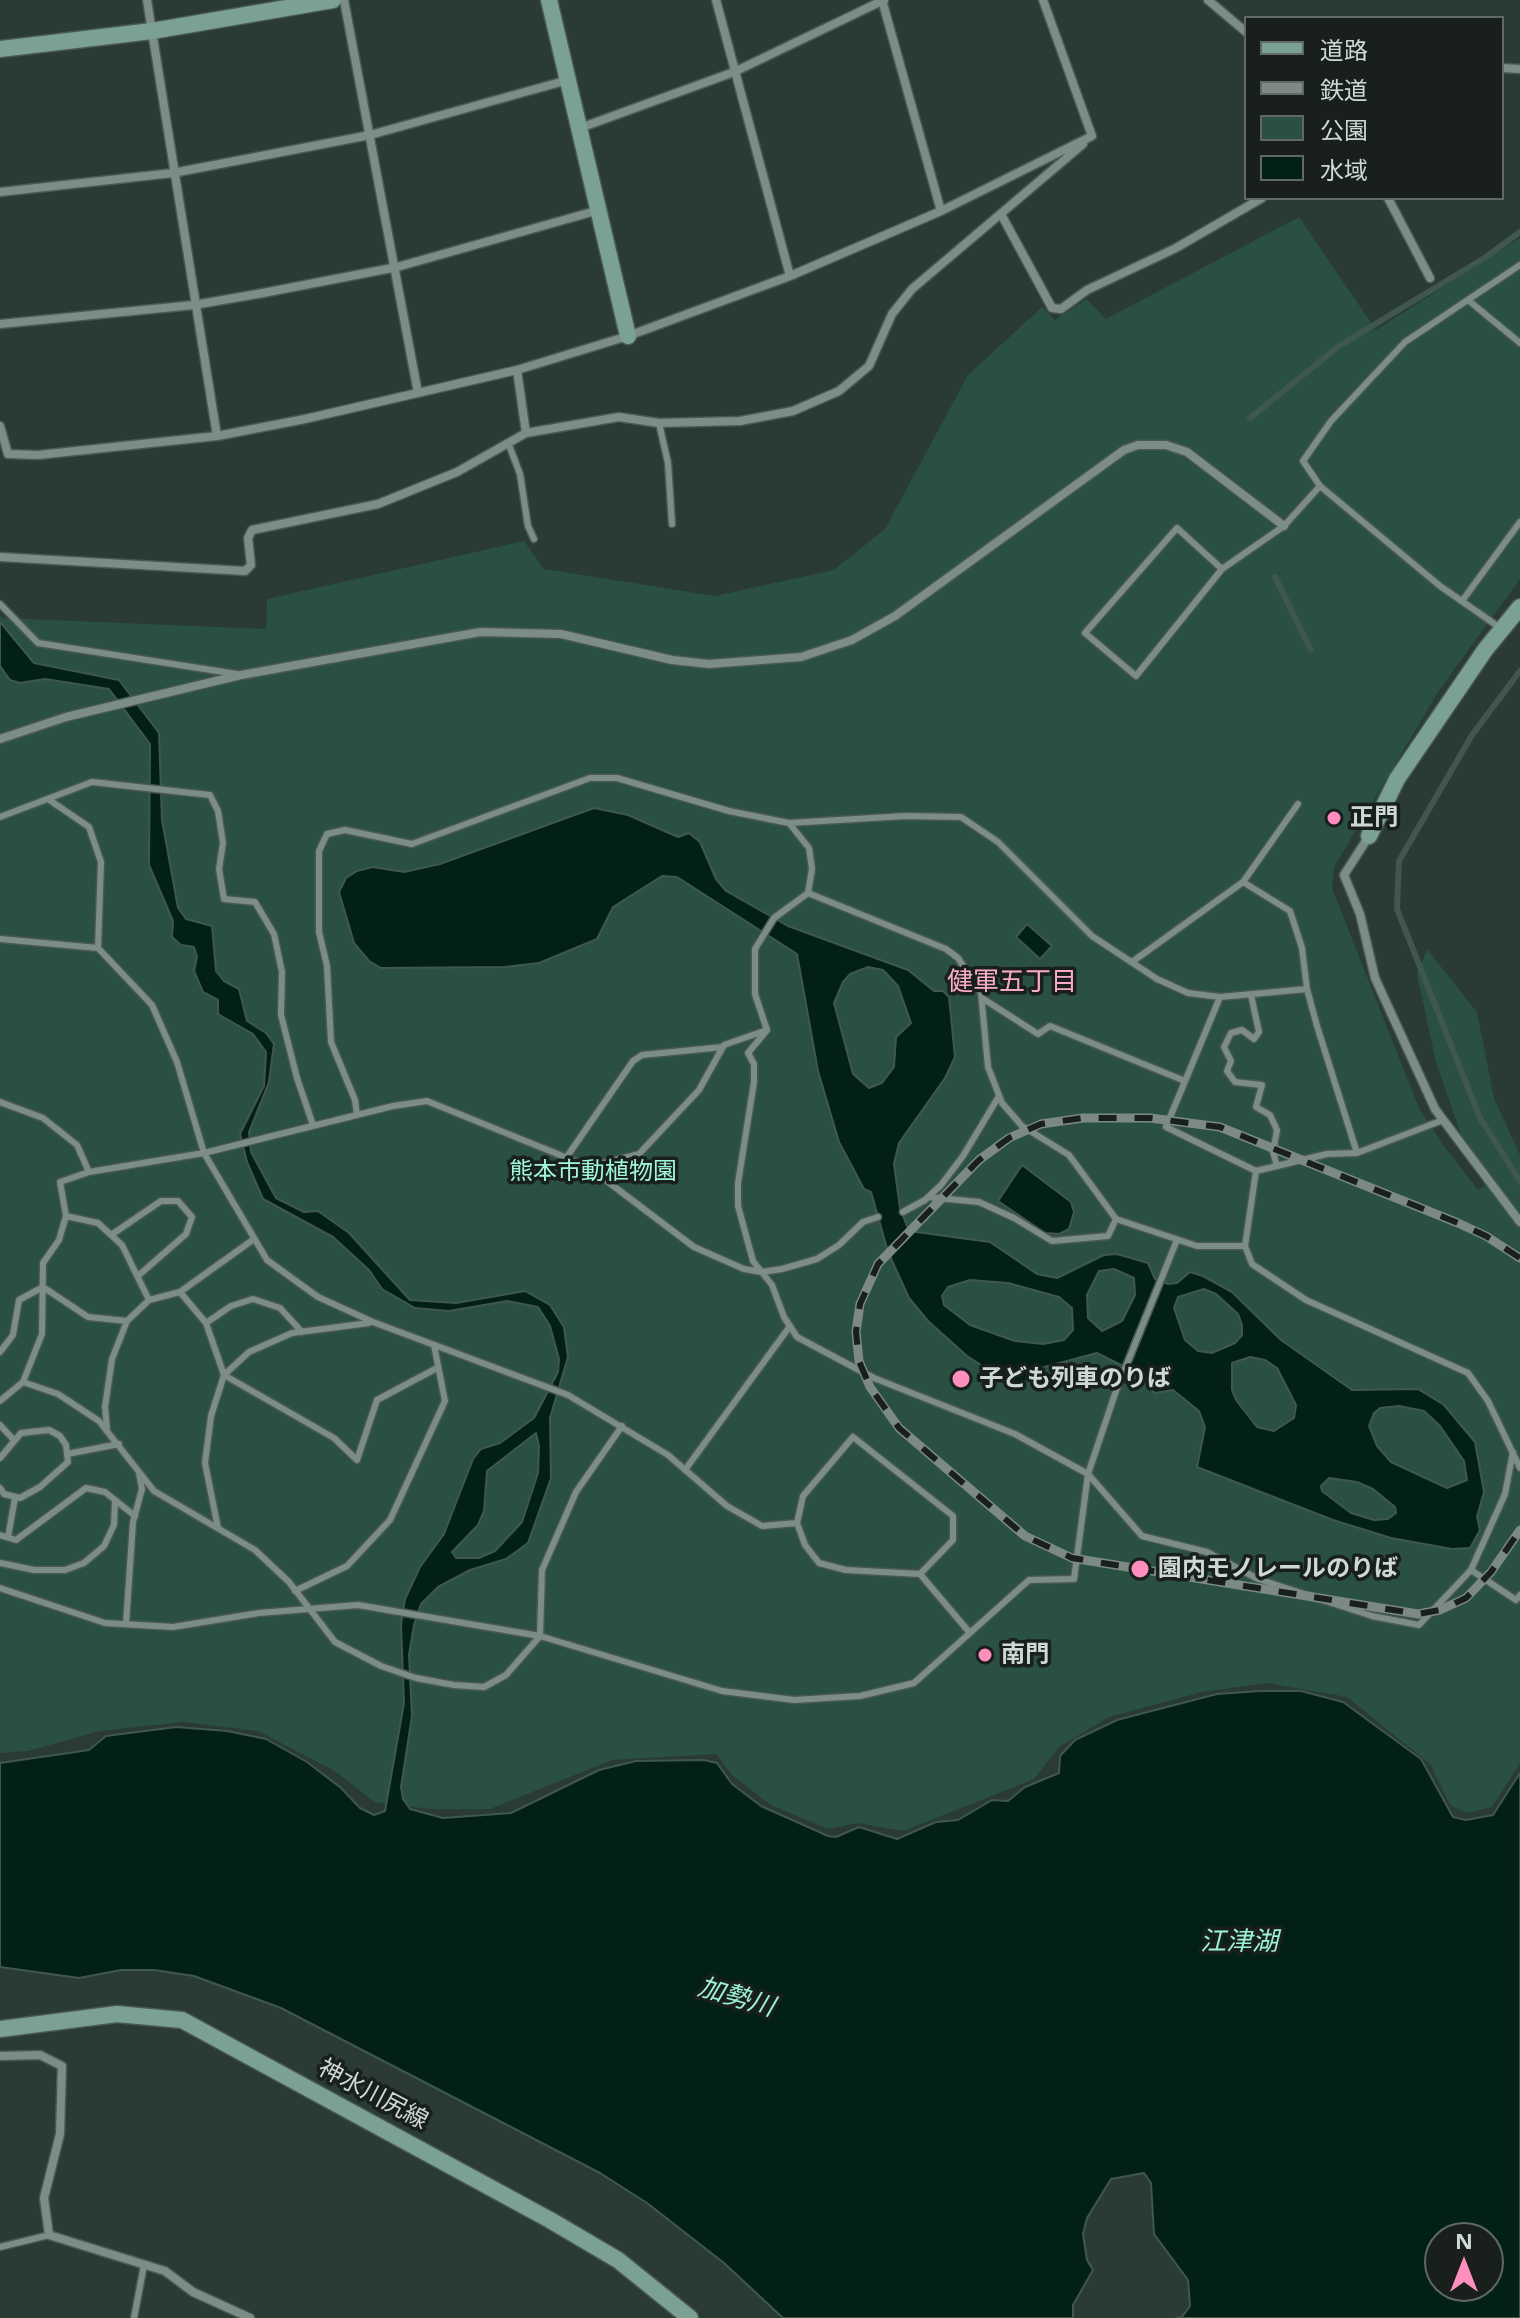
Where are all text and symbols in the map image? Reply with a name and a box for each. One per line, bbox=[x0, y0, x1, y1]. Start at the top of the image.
legend bbox=[1244, 16, 1504, 200]
text: 道路 bbox=[1320, 33, 1368, 66]
text: 鉄道 bbox=[1320, 73, 1368, 106]
text: 公園 bbox=[1320, 113, 1368, 146]
text: 水域 bbox=[1320, 153, 1368, 186]
place label: 正門 bbox=[1350, 804, 1398, 832]
marker: 正門 bbox=[1325, 809, 1343, 827]
district label: 健軍五丁目 bbox=[947, 967, 1077, 999]
park label: 熊本市動植物園 bbox=[509, 1158, 677, 1186]
place label: 子ども列車のりば bbox=[979, 1365, 1171, 1393]
marker: 子ども列車のりば bbox=[950, 1368, 972, 1390]
place label: 園内モノレールのりば bbox=[1158, 1555, 1398, 1583]
marker: 園内モノレールのりば bbox=[1129, 1558, 1151, 1580]
place label: 南門 bbox=[1001, 1641, 1049, 1669]
marker: 南門 bbox=[976, 1646, 994, 1664]
water label: 江津湖 bbox=[1200, 1927, 1278, 1959]
water label: 加勢川 bbox=[694, 1972, 778, 2024]
street label: 神水川尻線 bbox=[313, 2054, 433, 2136]
north arrow bbox=[1424, 2222, 1504, 2302]
text: N bbox=[1455, 2225, 1473, 2255]

